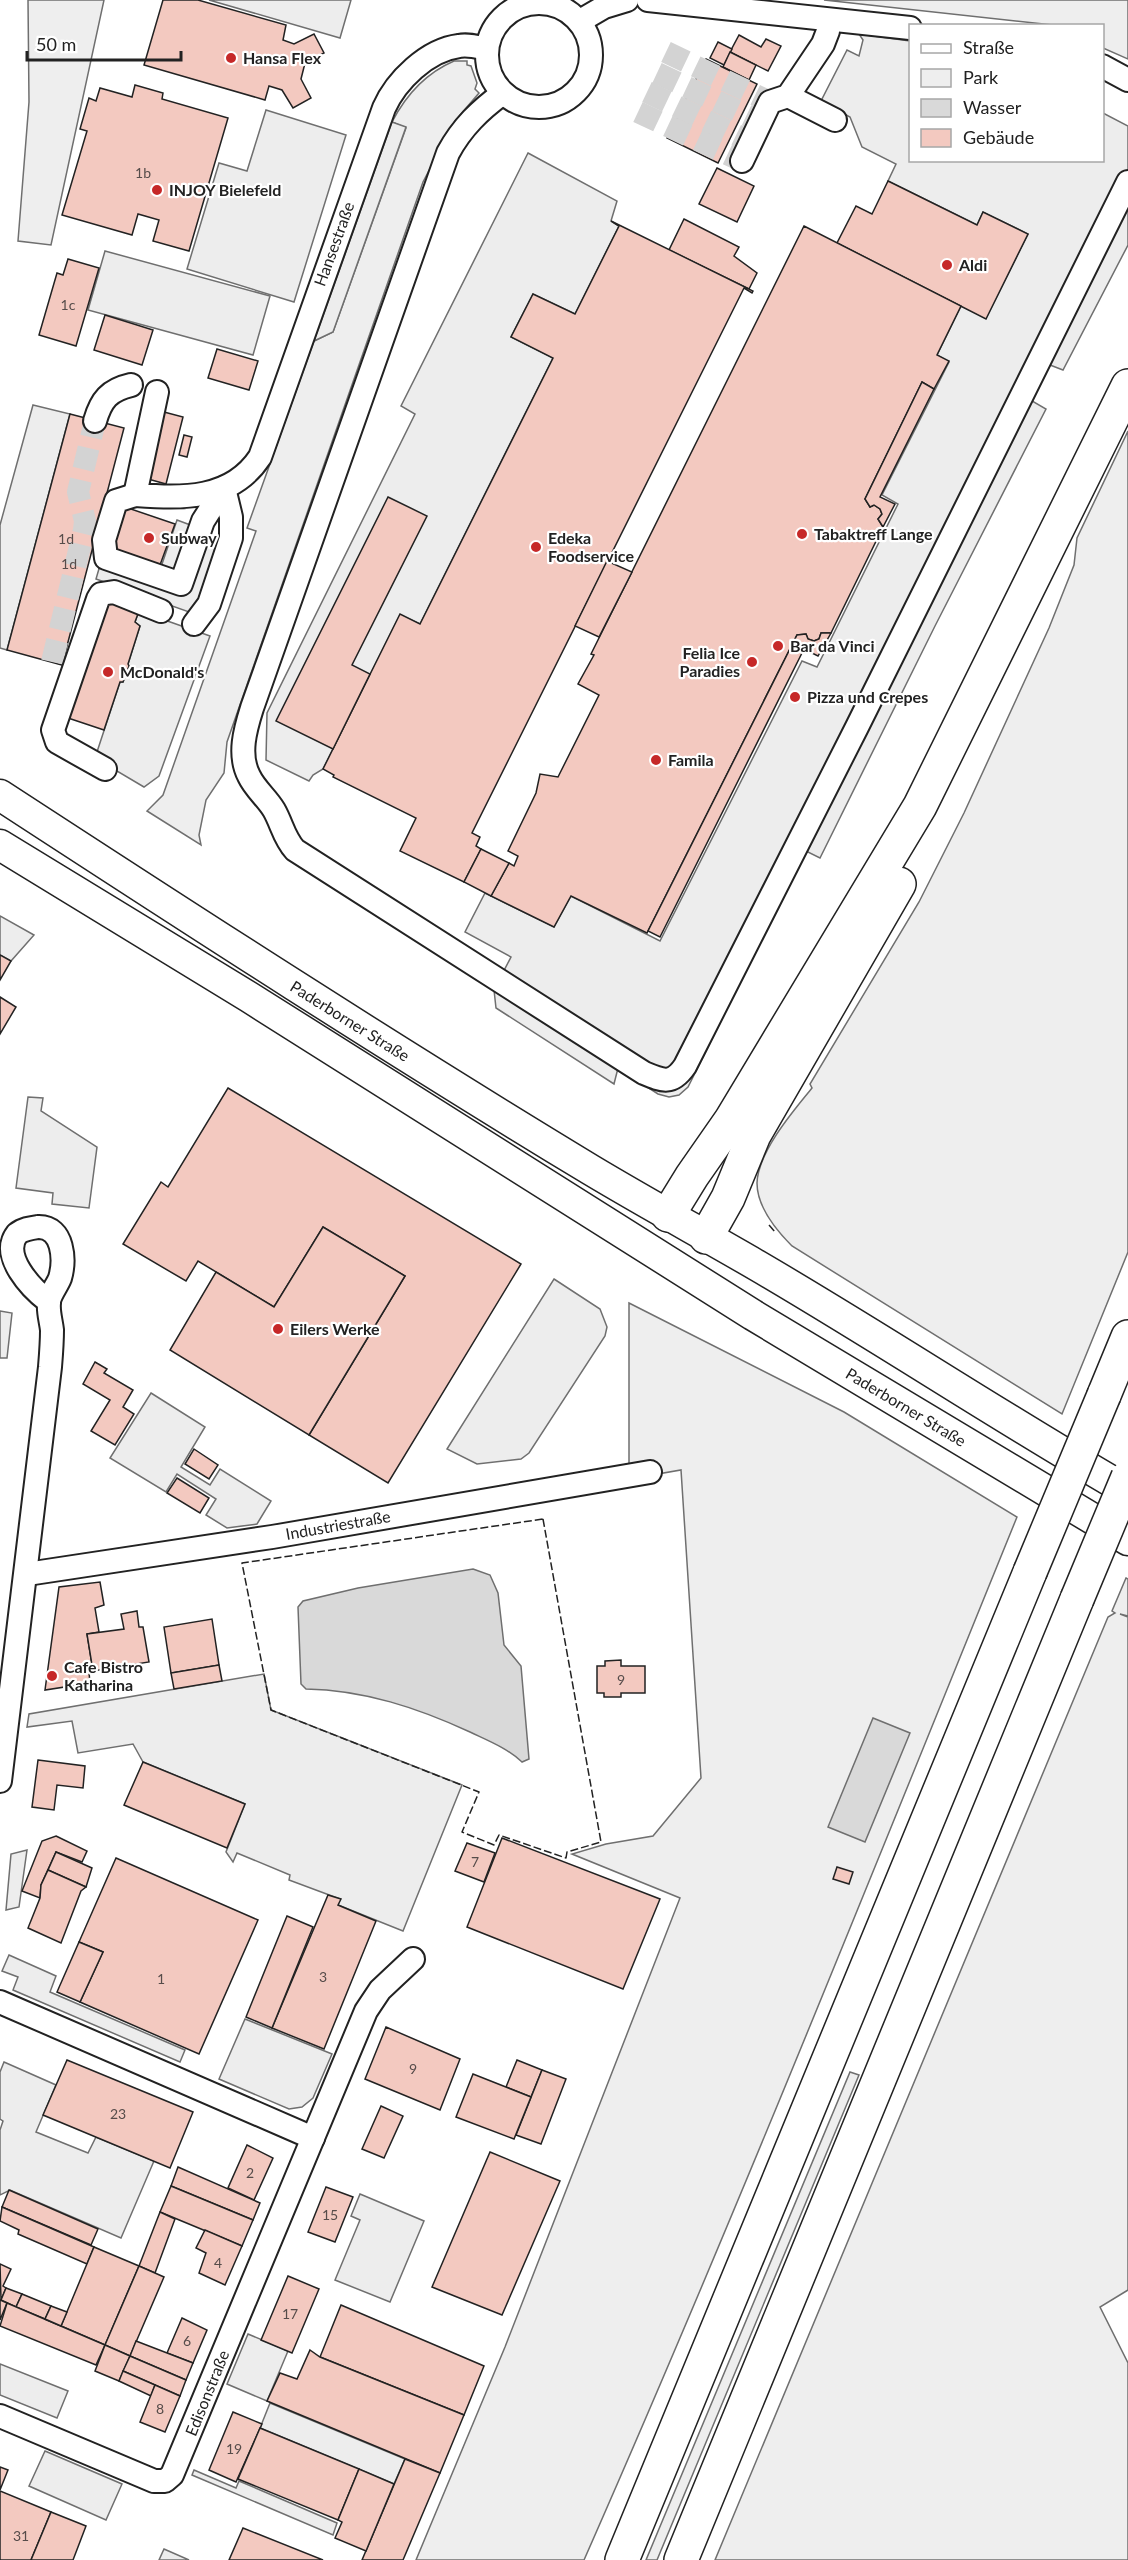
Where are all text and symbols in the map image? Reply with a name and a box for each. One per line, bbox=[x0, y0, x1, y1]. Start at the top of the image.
scale bar bbox=[27, 24, 182, 62]
legend bbox=[909, 24, 1104, 162]
text: 50 m bbox=[36, 33, 76, 55]
text: Straße bbox=[963, 36, 1014, 58]
place label: Hansa Flex bbox=[243, 48, 322, 67]
marker: Hansa Flex bbox=[224, 51, 238, 65]
text: Park bbox=[963, 66, 999, 88]
text: Wasser bbox=[963, 96, 1022, 118]
text: Gebäude bbox=[963, 126, 1034, 148]
house number: 1b bbox=[135, 164, 151, 181]
place label: INJOY Bielefeld bbox=[169, 180, 281, 199]
marker: INJOY Bielefeld bbox=[150, 183, 164, 197]
street label: Hansestraße bbox=[310, 199, 358, 289]
place label: Aldi bbox=[958, 255, 987, 274]
marker: Aldi bbox=[940, 258, 954, 272]
house number: 1c bbox=[61, 296, 76, 313]
place label: Tabaktreff Lange bbox=[814, 524, 933, 543]
marker: Tabaktreff Lange bbox=[795, 527, 809, 541]
place label: Subway bbox=[161, 528, 217, 547]
place label: Edeka Foodservice bbox=[548, 528, 634, 565]
house number: 1d bbox=[58, 530, 74, 547]
marker: Subway bbox=[142, 531, 156, 545]
marker: Edeka Foodservice bbox=[529, 540, 543, 554]
house number: 1d bbox=[61, 555, 77, 572]
place label: Bar da Vinci bbox=[790, 636, 875, 655]
marker: Bar da Vinci bbox=[771, 639, 785, 653]
place label: Felia Ice Paradies bbox=[680, 643, 740, 680]
marker: Felia Ice Paradies bbox=[745, 655, 759, 669]
place label: McDonald's bbox=[120, 662, 204, 681]
marker: McDonald's bbox=[101, 665, 115, 679]
place label: Pizza und Crepes bbox=[807, 687, 928, 706]
marker: Pizza und Crepes bbox=[788, 690, 802, 704]
place label: Famila bbox=[668, 750, 714, 769]
marker: Famila bbox=[649, 753, 663, 767]
street label: Paderborner Straße bbox=[287, 976, 413, 1065]
place label: Eilers Werke bbox=[290, 1319, 380, 1338]
marker: Eilers Werke bbox=[271, 1322, 285, 1336]
street label: Paderborner Straße bbox=[843, 1363, 970, 1450]
street label: Industriestraße bbox=[284, 1506, 392, 1543]
place label: Cafe Bistro Katharina bbox=[64, 1657, 143, 1694]
marker: Cafe Bistro Katharina bbox=[45, 1669, 59, 1683]
house number: 9 bbox=[617, 1671, 625, 1688]
house number: 7 bbox=[471, 1853, 479, 1870]
house number: 3 bbox=[319, 1968, 327, 1985]
house number: 1 bbox=[157, 1970, 165, 1987]
house number: 9 bbox=[409, 2060, 417, 2077]
house number: 23 bbox=[110, 2105, 126, 2122]
house number: 2 bbox=[246, 2164, 254, 2181]
house number: 15 bbox=[322, 2206, 338, 2223]
house number: 4 bbox=[214, 2254, 222, 2271]
house number: 17 bbox=[282, 2305, 298, 2322]
house number: 6 bbox=[183, 2332, 191, 2349]
street label: Edisonstraße bbox=[181, 2347, 232, 2438]
house number: 8 bbox=[156, 2400, 164, 2417]
house number: 19 bbox=[226, 2440, 242, 2457]
house number: 31 bbox=[13, 2527, 29, 2544]

